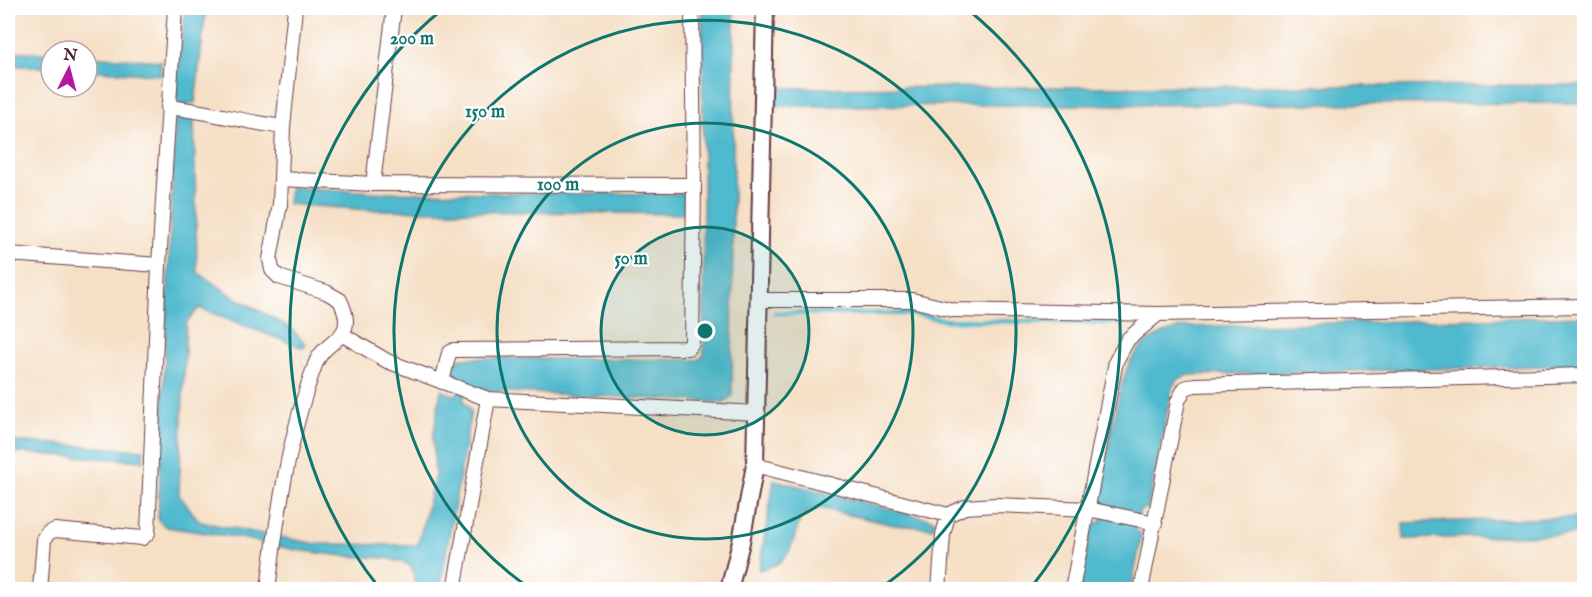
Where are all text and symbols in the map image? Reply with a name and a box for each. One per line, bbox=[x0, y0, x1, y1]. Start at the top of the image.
text: 200 m bbox=[390, 28, 434, 51]
north arrow bbox=[39, 39, 99, 99]
text: N bbox=[61, 45, 78, 67]
text: 150 m bbox=[465, 101, 505, 124]
text: 100 m bbox=[537, 174, 579, 197]
text: 50 m bbox=[614, 248, 648, 271]
centre of rings bbox=[695, 321, 715, 341]

